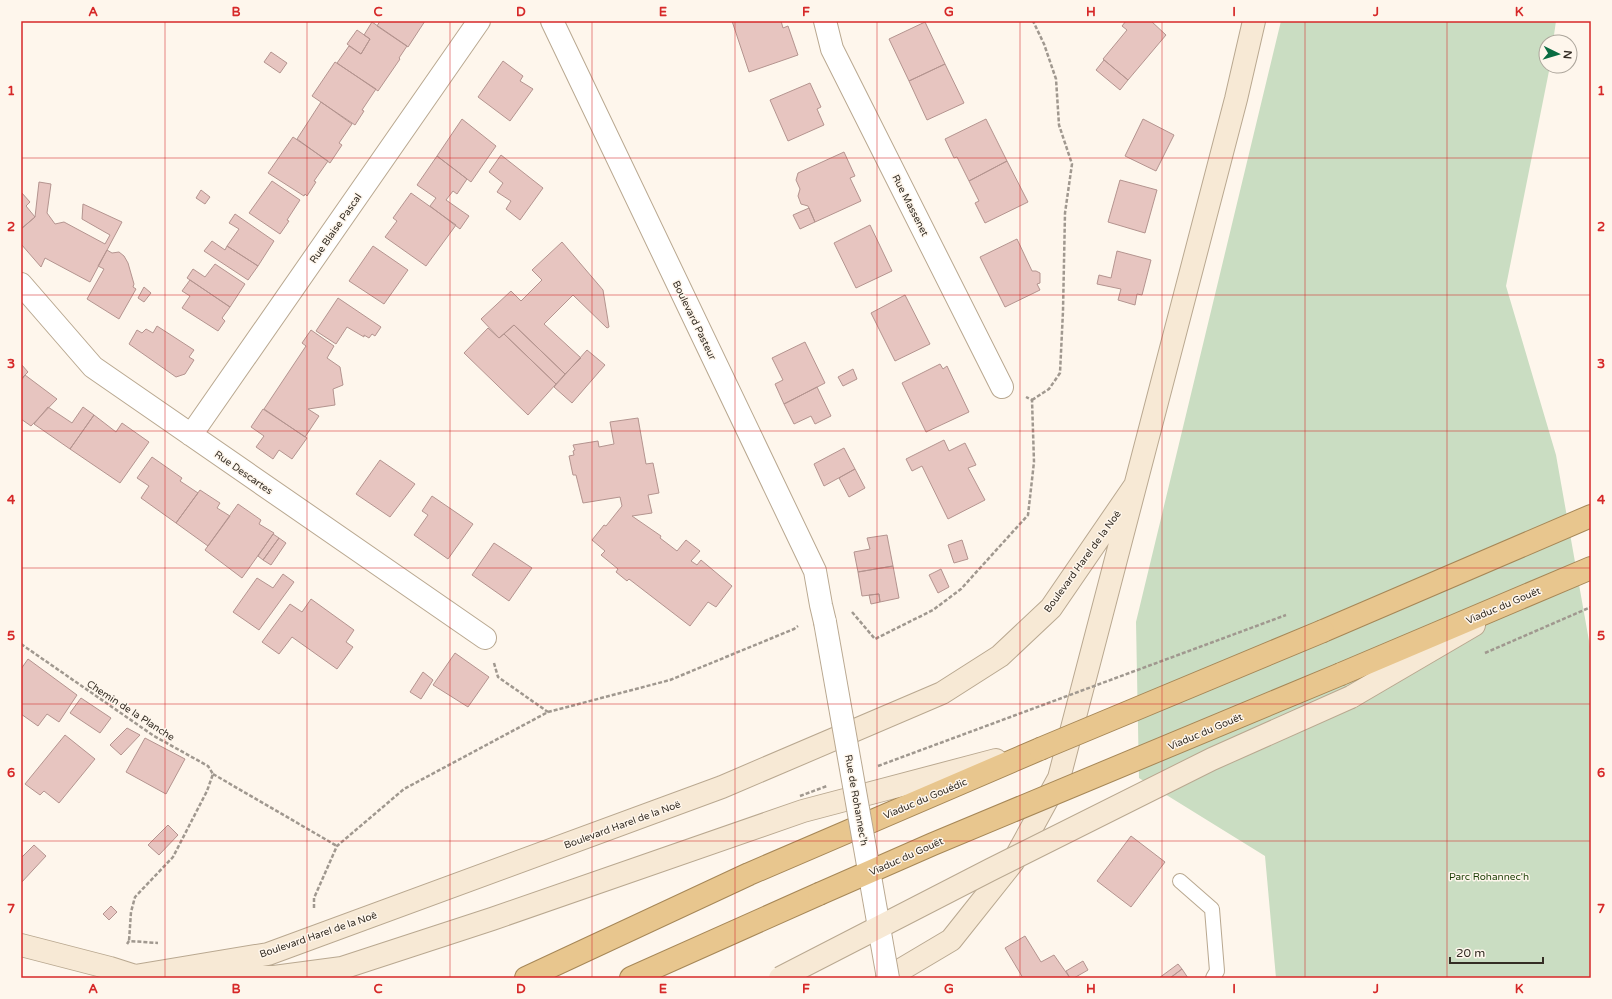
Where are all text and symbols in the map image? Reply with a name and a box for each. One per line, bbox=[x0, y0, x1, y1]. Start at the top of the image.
text: A bbox=[88, 4, 98, 20]
text: B bbox=[231, 4, 241, 20]
text: C bbox=[373, 4, 383, 20]
text: D bbox=[516, 4, 526, 20]
text: E bbox=[659, 4, 667, 20]
text: F bbox=[802, 4, 810, 20]
text: G bbox=[944, 4, 954, 20]
text: H bbox=[1086, 4, 1096, 20]
text: I bbox=[1232, 4, 1236, 20]
text: J bbox=[1372, 4, 1379, 20]
text: K bbox=[1515, 4, 1524, 20]
north arrow bbox=[1538, 34, 1578, 74]
text: N bbox=[1561, 50, 1574, 60]
text: 1 bbox=[7, 83, 15, 99]
text: 1 bbox=[1597, 83, 1605, 99]
street label: Rue Massenet bbox=[889, 173, 931, 238]
street label: Rue Blaise Pascal bbox=[307, 191, 364, 266]
text: 2 bbox=[7, 219, 15, 235]
text: 2 bbox=[1597, 219, 1605, 235]
street label: Boulevard Pasteur bbox=[670, 279, 719, 362]
text: 3 bbox=[7, 356, 15, 372]
text: 3 bbox=[1597, 356, 1605, 372]
street label: Rue Descartes bbox=[212, 448, 275, 497]
text: 4 bbox=[7, 492, 16, 508]
text: 4 bbox=[1597, 492, 1606, 508]
street label: Boulevard Harel de la Noë bbox=[1042, 508, 1124, 615]
street label: Viaduc du Gouët bbox=[1464, 585, 1542, 627]
text: 5 bbox=[7, 628, 15, 644]
text: 5 bbox=[1597, 628, 1605, 644]
street label: Chemin de la Planche bbox=[84, 678, 177, 744]
street label: Viaduc du Gouët bbox=[1166, 711, 1244, 753]
street label: Rue de Rohannec'h bbox=[842, 754, 870, 847]
text: 6 bbox=[7, 765, 15, 781]
text: 6 bbox=[1597, 765, 1605, 781]
street label: Viaduc du Gouédic bbox=[882, 776, 969, 822]
street label: Boulevard Harel de la Noë bbox=[562, 798, 683, 852]
street label: Viaduc du Gouët bbox=[868, 835, 945, 879]
park label: Parc Rohannec'h bbox=[1449, 871, 1529, 883]
text: 7 bbox=[7, 901, 15, 917]
text: 7 bbox=[1597, 901, 1605, 917]
street label: Boulevard Harel de la Noë bbox=[258, 909, 379, 961]
scale bar bbox=[1450, 939, 1543, 965]
text: 20 m bbox=[1456, 946, 1485, 960]
text: A bbox=[88, 981, 98, 997]
text: B bbox=[231, 981, 241, 997]
text: C bbox=[373, 981, 383, 997]
text: D bbox=[516, 981, 526, 997]
text: E bbox=[659, 981, 667, 997]
text: F bbox=[802, 981, 810, 997]
text: G bbox=[944, 981, 954, 997]
text: H bbox=[1086, 981, 1096, 997]
text: I bbox=[1232, 981, 1236, 997]
text: J bbox=[1372, 981, 1379, 997]
text: K bbox=[1515, 981, 1524, 997]

